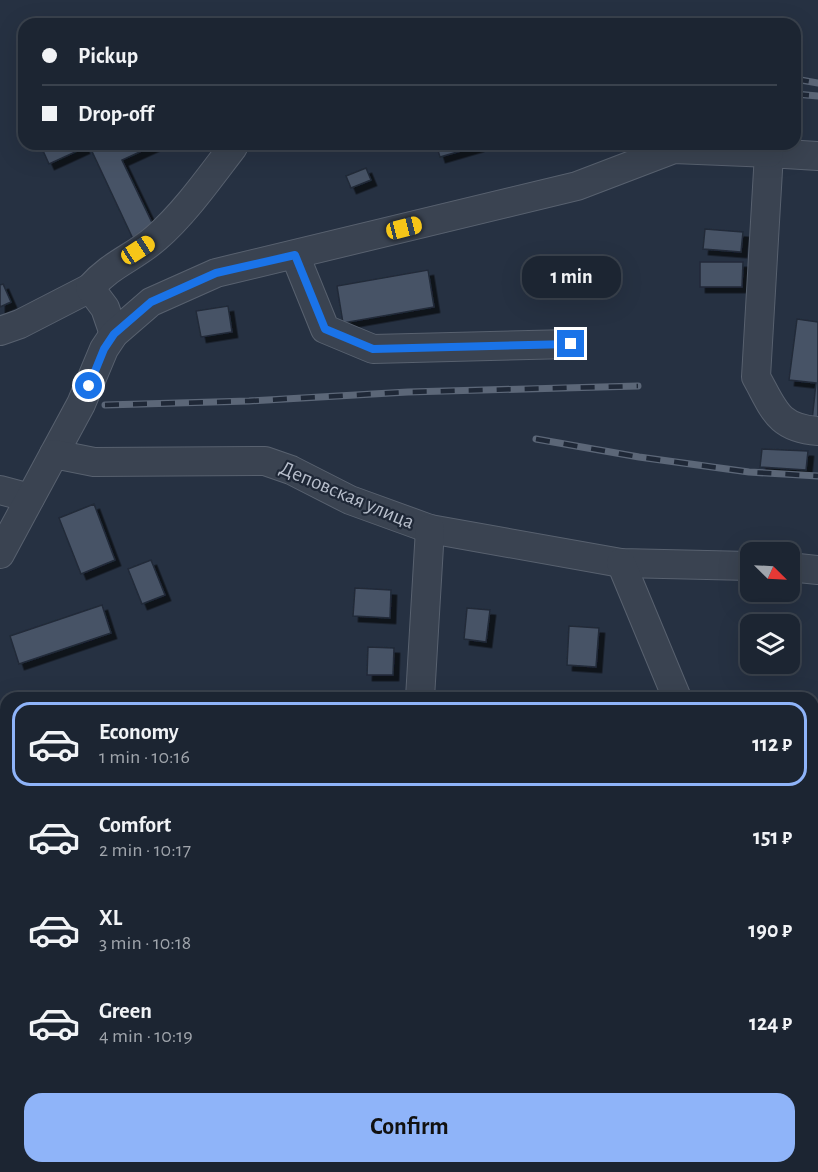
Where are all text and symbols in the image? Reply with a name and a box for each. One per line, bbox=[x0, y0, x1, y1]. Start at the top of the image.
text: Pickup bbox=[78, 45, 138, 67]
text: Drop-off bbox=[78, 103, 154, 125]
car bbox=[384, 215, 424, 241]
car bbox=[118, 233, 158, 267]
callout: 1 min bbox=[522, 257, 620, 299]
text: 1 min bbox=[550, 267, 593, 287]
route end bbox=[557, 330, 584, 357]
route start bbox=[75, 372, 102, 399]
street label: Деповская улица bbox=[277, 457, 418, 533]
north arrow bbox=[740, 542, 800, 602]
map controls bbox=[740, 542, 800, 674]
button: layers bbox=[740, 614, 800, 674]
icon: car bbox=[27, 717, 81, 771]
text: Economy bbox=[99, 721, 179, 743]
text: 112 ₽ bbox=[752, 733, 792, 755]
text: 1 min · 10:16 bbox=[99, 747, 190, 767]
icon: car bbox=[27, 810, 81, 864]
text: Comfort bbox=[99, 814, 171, 836]
text: 151 ₽ bbox=[753, 826, 792, 848]
text: 2 min · 10:17 bbox=[99, 840, 191, 860]
icon: car bbox=[27, 903, 81, 957]
text: XL bbox=[99, 907, 122, 929]
text: 190 ₽ bbox=[748, 919, 792, 941]
text: 3 min · 10:18 bbox=[99, 933, 191, 953]
icon: car bbox=[27, 996, 81, 1050]
text: Green bbox=[99, 1000, 152, 1022]
text: 124 ₽ bbox=[749, 1012, 792, 1034]
text: 4 min · 10:19 bbox=[99, 1026, 193, 1046]
button: Confirm bbox=[24, 1093, 795, 1162]

